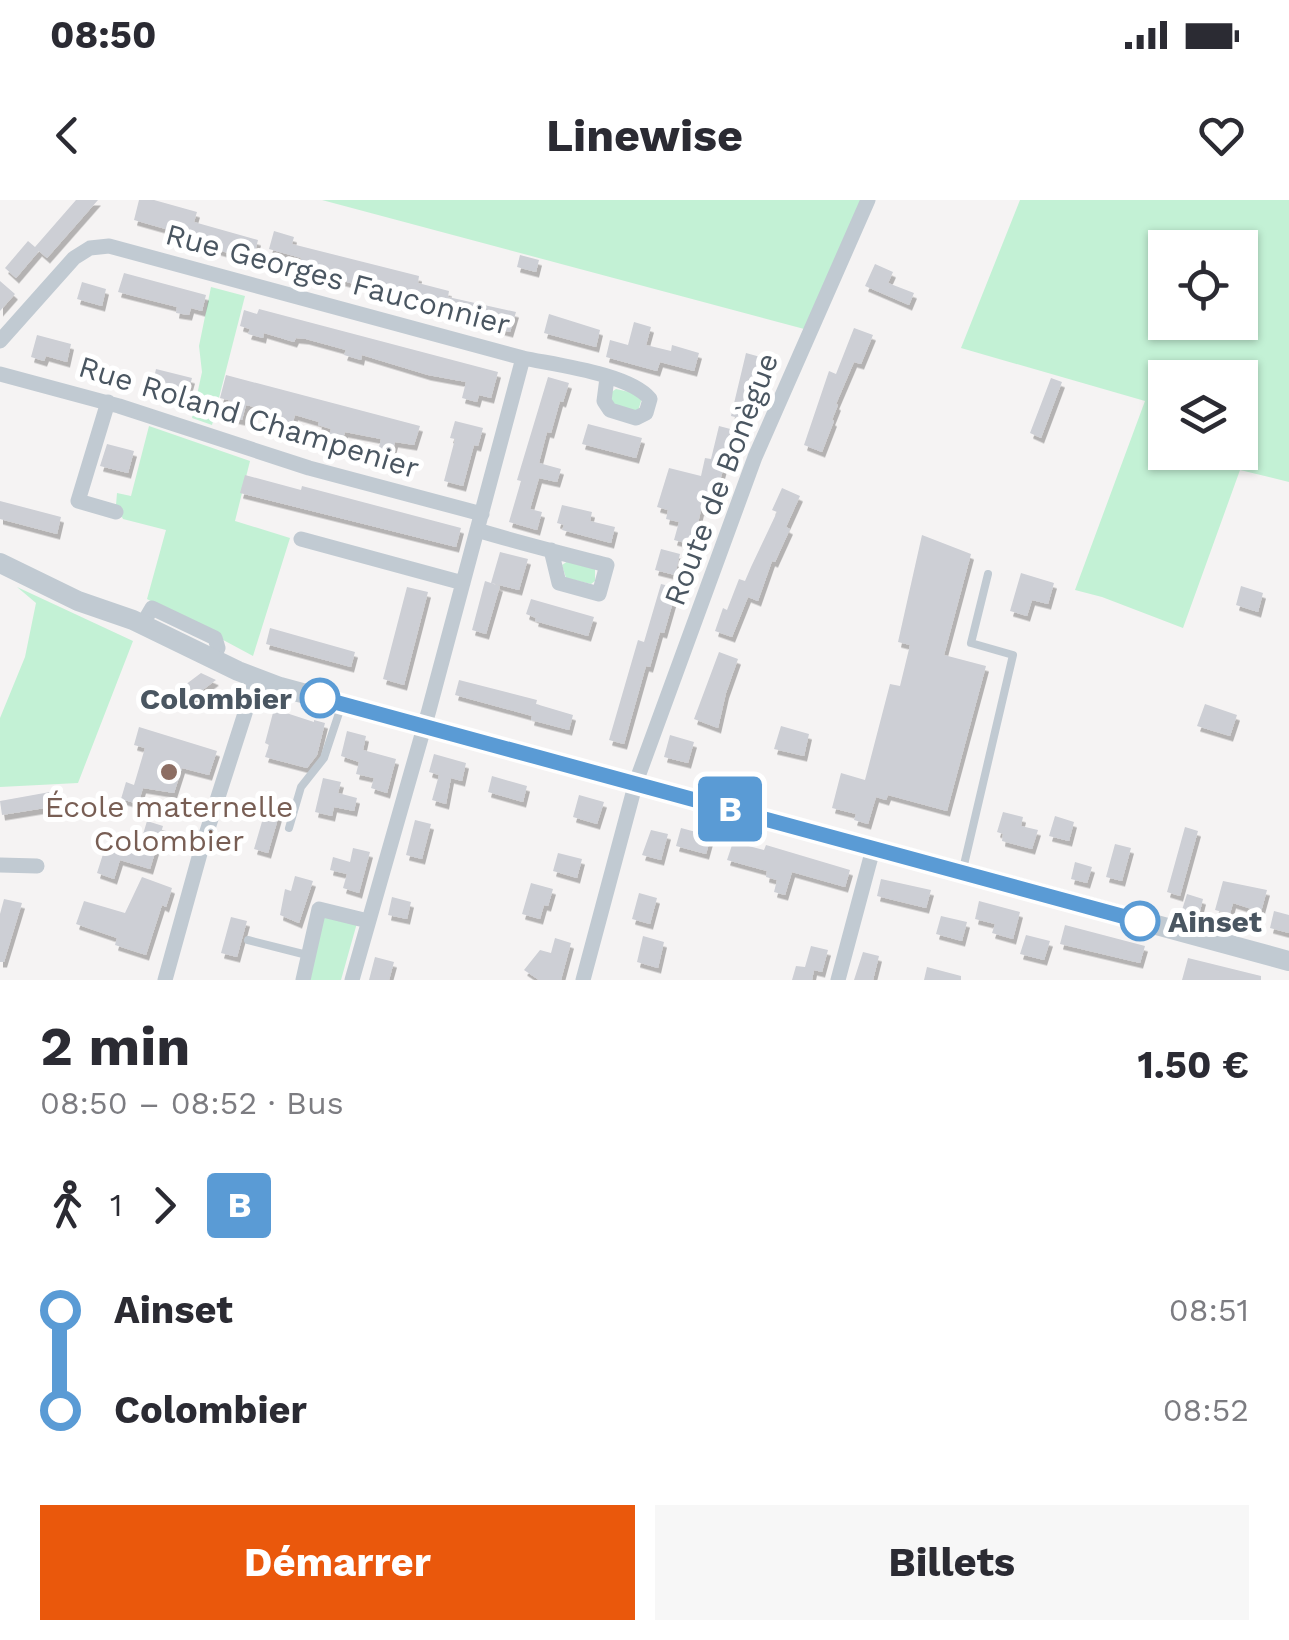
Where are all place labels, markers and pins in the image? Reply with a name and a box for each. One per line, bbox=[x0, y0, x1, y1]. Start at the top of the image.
marker: Colombier bbox=[301, 679, 339, 717]
place label: Colombier bbox=[140, 681, 292, 716]
marker: École maternelle Colombier bbox=[158, 761, 180, 783]
place label: École maternelle Colombier bbox=[45, 789, 293, 858]
marker: Ainset bbox=[1121, 902, 1159, 940]
place label: Ainset bbox=[1168, 904, 1262, 939]

